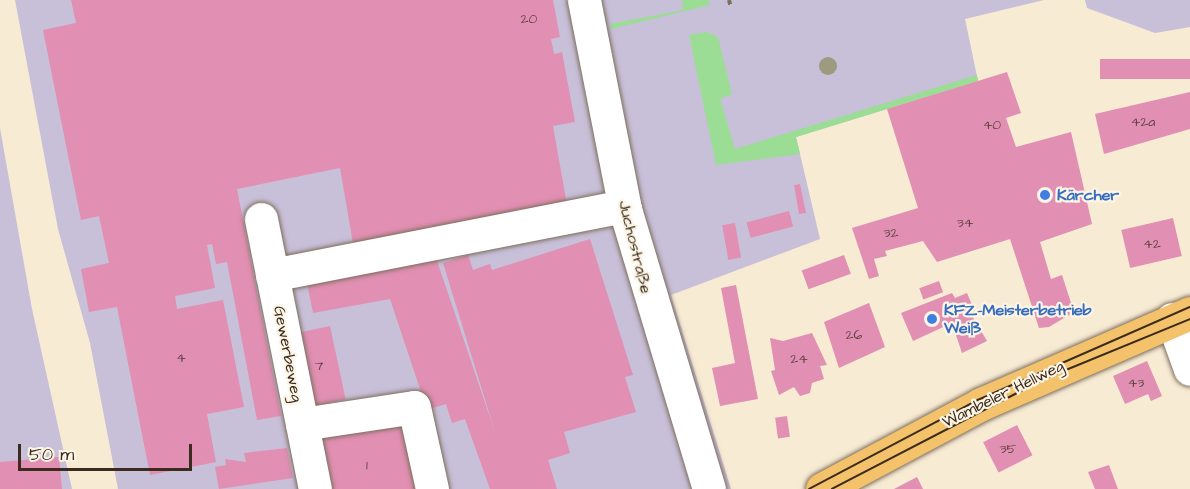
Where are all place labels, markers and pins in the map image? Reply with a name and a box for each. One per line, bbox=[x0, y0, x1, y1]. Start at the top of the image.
place label: Kärcher bbox=[1057, 185, 1119, 205]
marker: Kärcher bbox=[1038, 188, 1052, 202]
place label: KFZ-Meisterbetrieb Weiß bbox=[944, 300, 1092, 338]
marker: KFZ-Meisterbetrieb Weiß bbox=[925, 312, 939, 326]

